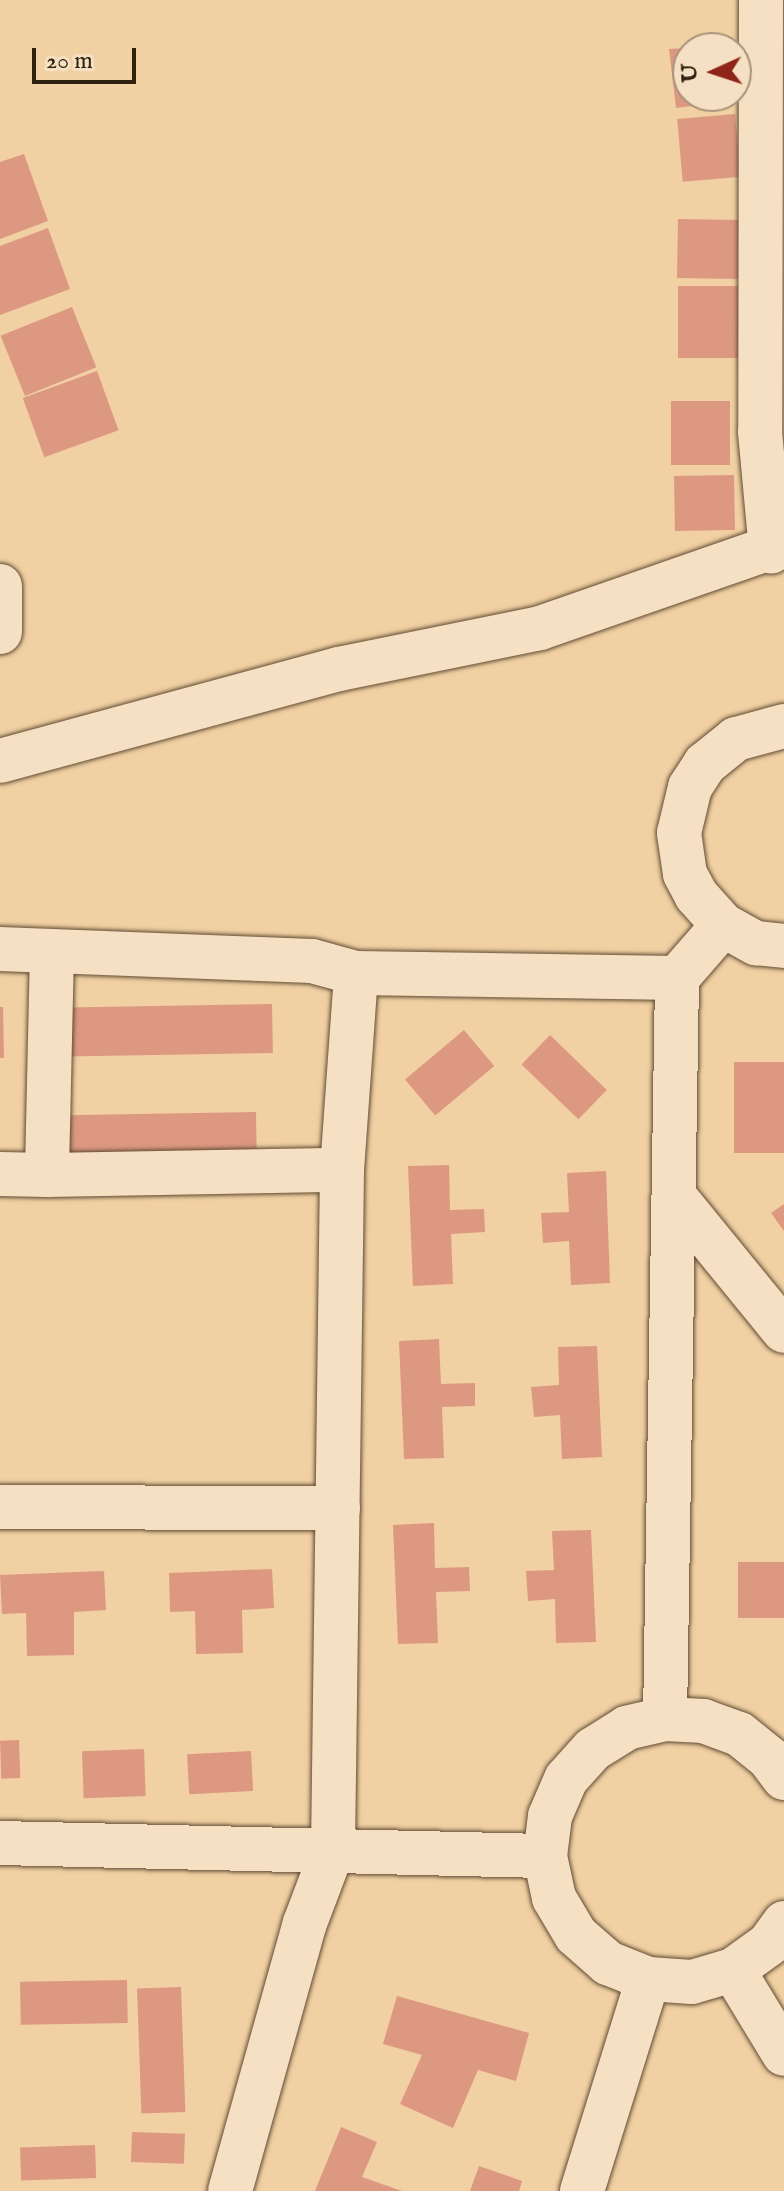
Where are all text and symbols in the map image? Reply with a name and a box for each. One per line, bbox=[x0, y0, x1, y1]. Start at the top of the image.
scale bar bbox=[36, 32, 140, 82]
north arrow bbox=[672, 32, 752, 112]
text: 20 m bbox=[46, 46, 93, 77]
text: U bbox=[676, 63, 704, 83]

